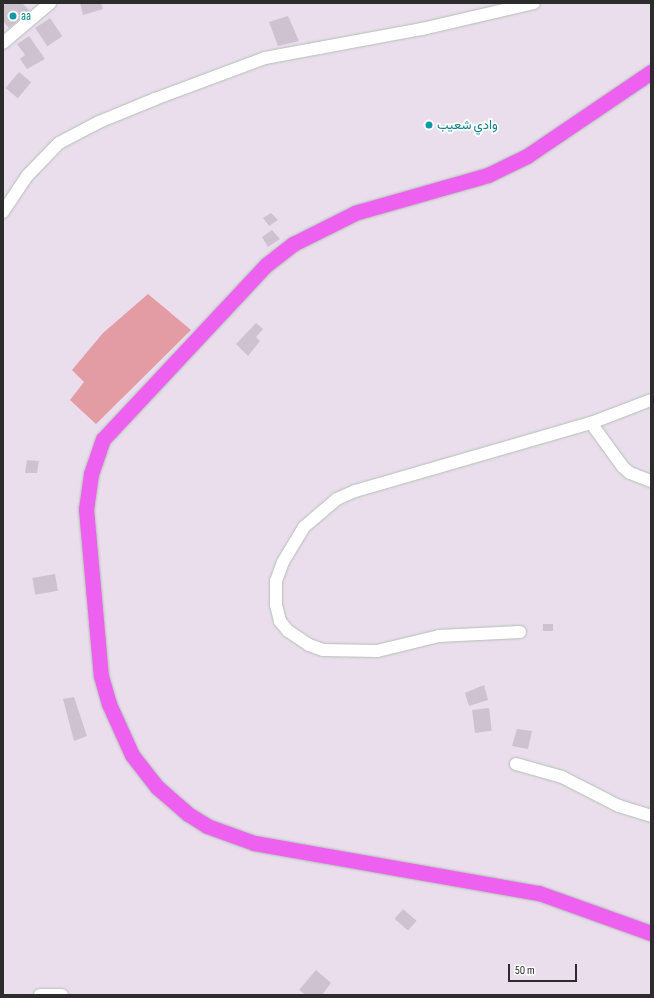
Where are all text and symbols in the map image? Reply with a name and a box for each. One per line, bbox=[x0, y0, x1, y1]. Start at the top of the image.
place label: aa bbox=[21, 8, 31, 24]
marker: aa bbox=[8, 11, 18, 21]
place label: وادي شعيب bbox=[437, 117, 498, 133]
marker: وادي شعيب bbox=[424, 120, 434, 130]
scale bar bbox=[510, 956, 579, 982]
text: 50 m bbox=[515, 963, 535, 978]

